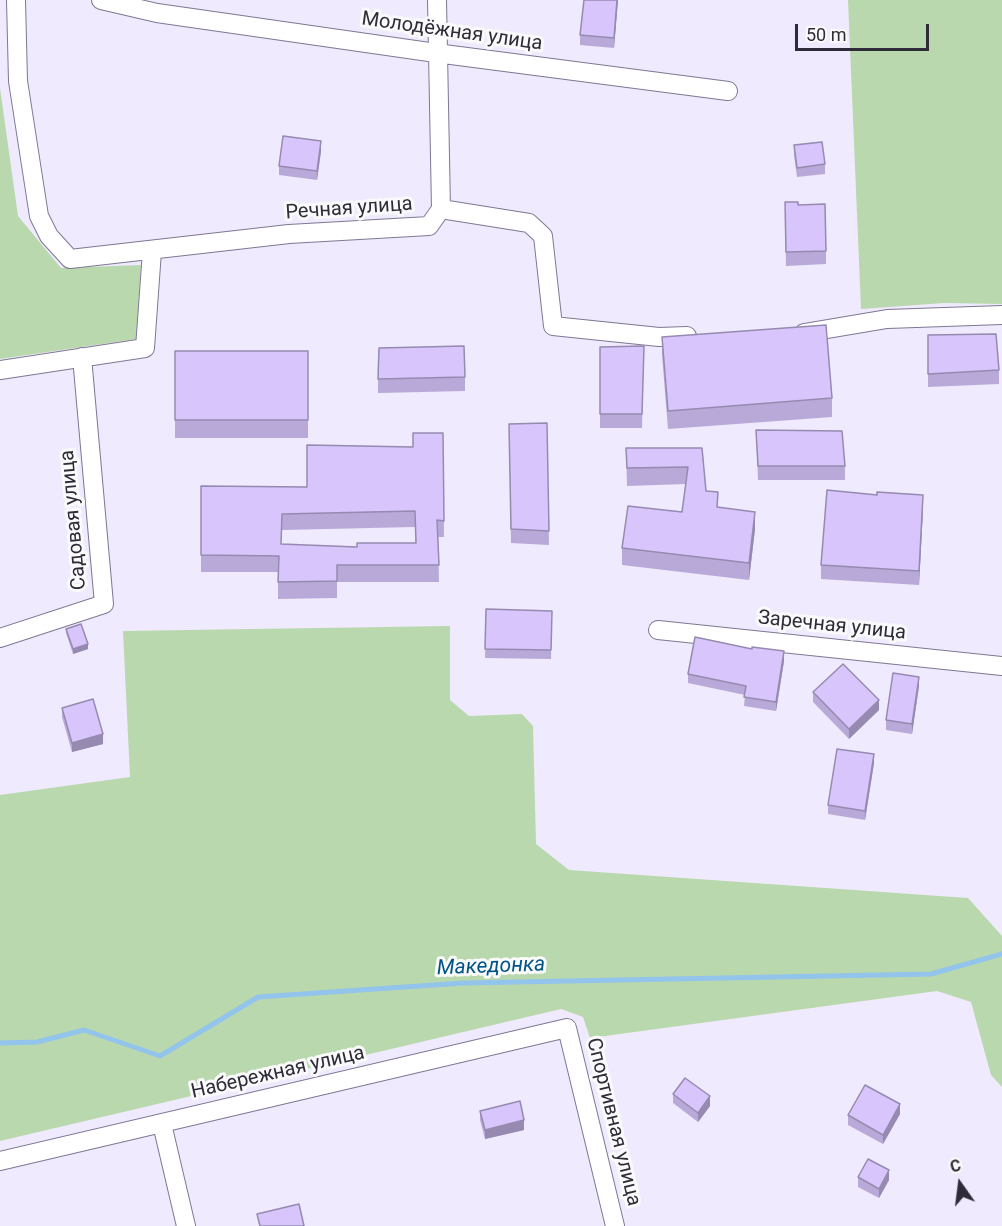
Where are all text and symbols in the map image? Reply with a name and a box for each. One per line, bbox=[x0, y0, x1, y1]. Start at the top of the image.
street label: Молодёжная улица bbox=[360, 7, 544, 57]
scale bar bbox=[798, 12, 932, 50]
text: 50 m bbox=[806, 24, 846, 45]
street label: Речная улица bbox=[285, 193, 413, 225]
street label: Садовая улица bbox=[56, 449, 92, 591]
street label: Заречная улица bbox=[757, 606, 907, 646]
water label: Македонка bbox=[436, 953, 546, 981]
street label: Спортивная улица bbox=[581, 1036, 645, 1208]
street label: Набережная улица bbox=[189, 1041, 367, 1105]
north arrow bbox=[930, 1154, 990, 1214]
text: С bbox=[948, 1156, 963, 1177]

